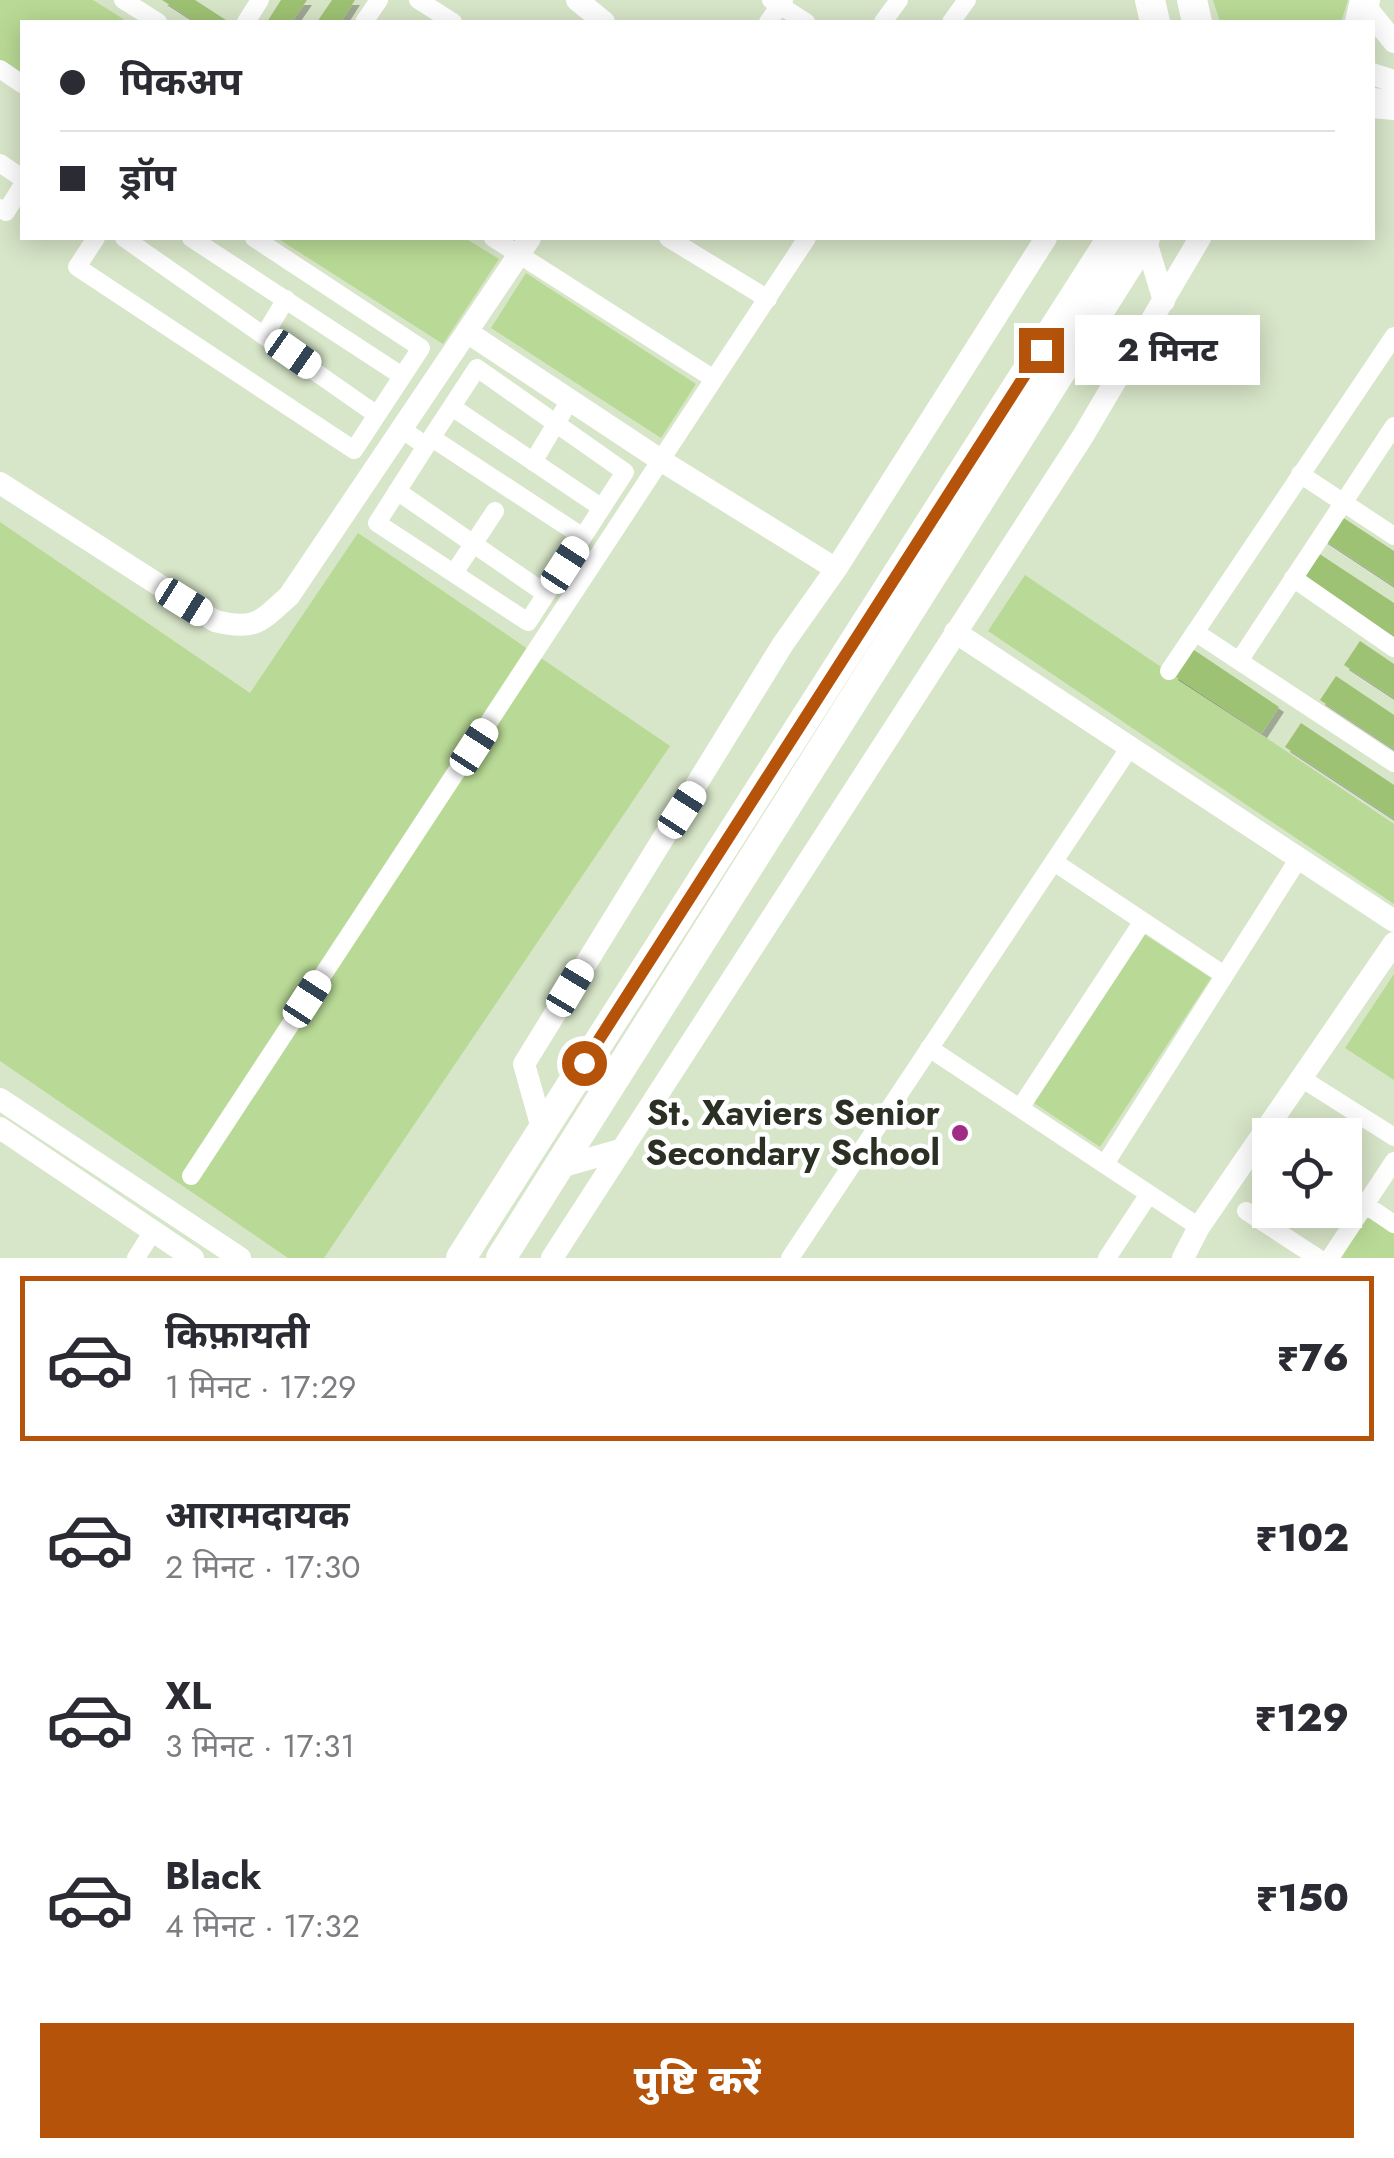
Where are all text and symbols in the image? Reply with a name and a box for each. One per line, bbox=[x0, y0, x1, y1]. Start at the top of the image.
text: पिकअप bbox=[120, 54, 242, 109]
text: ड्रॉप bbox=[120, 150, 176, 205]
callout: 2 मिनट bbox=[1076, 315, 1261, 385]
car bbox=[260, 325, 326, 383]
text: 2 मिनट bbox=[1117, 327, 1218, 373]
route end bbox=[1019, 328, 1064, 373]
car bbox=[536, 532, 594, 598]
car bbox=[151, 573, 217, 631]
car bbox=[445, 714, 503, 780]
car bbox=[653, 777, 711, 843]
car bbox=[542, 955, 598, 1021]
car bbox=[278, 966, 336, 1032]
route start bbox=[562, 1041, 607, 1086]
place label: St. Xaviers Senior Secondary School bbox=[646, 1088, 941, 1178]
map controls bbox=[1252, 1118, 1362, 1228]
button: locate bbox=[1252, 1118, 1362, 1228]
marker: St. Xaviers Senior Secondary School bbox=[949, 1122, 971, 1144]
text: किफ़ायती bbox=[165, 1307, 309, 1362]
icon: car bbox=[45, 1314, 135, 1404]
text: ₹76 bbox=[1277, 1330, 1349, 1385]
text: 1 मिनट · 17:29 bbox=[165, 1364, 357, 1410]
text: आरामदायक bbox=[165, 1487, 349, 1542]
icon: car bbox=[45, 1494, 135, 1584]
text: ₹102 bbox=[1255, 1510, 1349, 1565]
text: 2 मिनट · 17:30 bbox=[165, 1544, 360, 1590]
text: XL bbox=[165, 1668, 211, 1723]
icon: car bbox=[45, 1674, 135, 1764]
text: ₹129 bbox=[1255, 1690, 1349, 1745]
text: 3 मिनट · 17:31 bbox=[165, 1723, 355, 1769]
text: Black bbox=[165, 1848, 262, 1903]
icon: car bbox=[45, 1854, 135, 1944]
text: ₹150 bbox=[1256, 1870, 1349, 1925]
text: 4 मिनट · 17:32 bbox=[165, 1903, 360, 1949]
button: पुष्टि करें bbox=[40, 2023, 1354, 2138]

